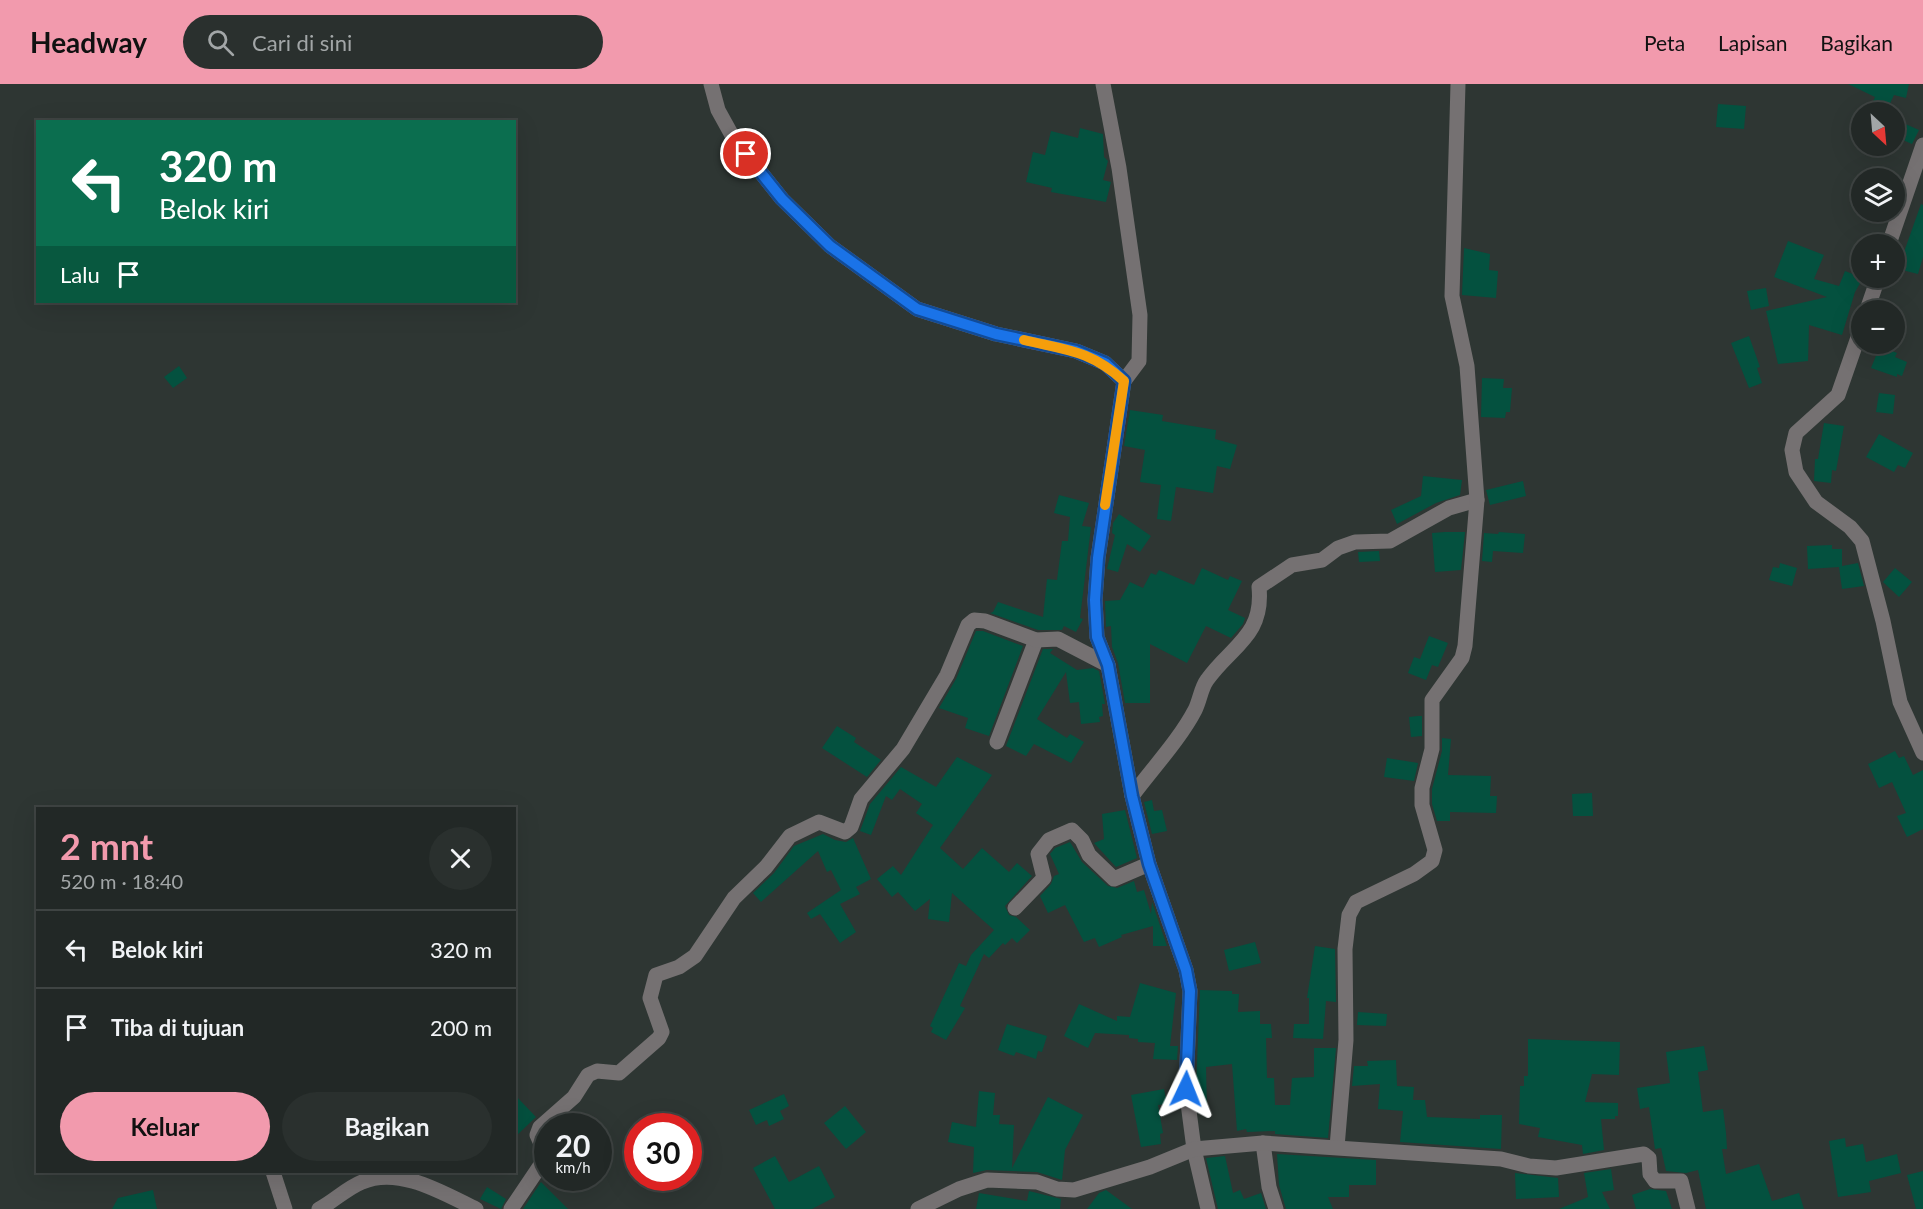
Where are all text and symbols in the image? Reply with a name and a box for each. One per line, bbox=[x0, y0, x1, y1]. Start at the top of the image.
search box bbox=[183, 15, 603, 69]
text: Headway bbox=[30, 25, 147, 59]
icon: search bbox=[204, 26, 237, 59]
text: Cari di sini bbox=[252, 29, 352, 56]
text: Peta bbox=[1644, 30, 1685, 55]
text: Lapisan bbox=[1718, 30, 1787, 55]
text: Bagikan bbox=[1820, 30, 1893, 55]
north arrow bbox=[1851, 102, 1905, 156]
map controls bbox=[1851, 102, 1905, 354]
pin bbox=[720, 128, 771, 179]
icon: arrive bbox=[729, 137, 762, 170]
text: 320 m bbox=[159, 141, 277, 191]
icon: left bbox=[60, 144, 138, 222]
button: layers bbox=[1851, 168, 1905, 222]
text: Belok kiri bbox=[159, 192, 269, 225]
button: + bbox=[1851, 234, 1905, 288]
icon: arrive bbox=[112, 258, 145, 291]
text: Lalu bbox=[60, 261, 100, 288]
button: − bbox=[1851, 300, 1905, 354]
text: 2 mnt bbox=[60, 824, 153, 868]
button: close bbox=[429, 827, 492, 890]
text: 520 m · 18:40 bbox=[60, 869, 183, 893]
icon: left bbox=[60, 933, 93, 966]
text: Belok kiri bbox=[111, 936, 203, 963]
text: 320 m bbox=[430, 936, 492, 963]
icon: arrive bbox=[60, 1011, 93, 1044]
text: Tiba di tujuan bbox=[111, 1014, 244, 1041]
text: 200 m bbox=[430, 1014, 492, 1041]
position arrow bbox=[1154, 1057, 1218, 1121]
button: Keluar bbox=[60, 1092, 270, 1161]
button: Bagikan bbox=[282, 1092, 492, 1161]
speed limit sign: 30 bbox=[624, 1113, 702, 1191]
text: 20 bbox=[556, 1127, 590, 1163]
text: km/h bbox=[555, 1158, 591, 1176]

